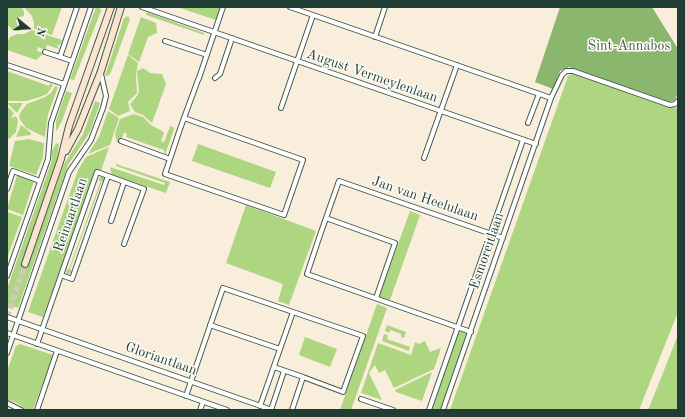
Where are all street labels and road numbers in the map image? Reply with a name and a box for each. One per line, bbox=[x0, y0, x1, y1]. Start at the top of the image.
street label: August Vermeylenlaan bbox=[304, 46, 440, 106]
street label: Jan van Heelulaan bbox=[369, 173, 481, 225]
street label: Reinaartlaan bbox=[50, 176, 92, 254]
street label: Esmoreitlaan bbox=[466, 211, 508, 291]
street label: Gloriantlaan bbox=[123, 339, 199, 379]

